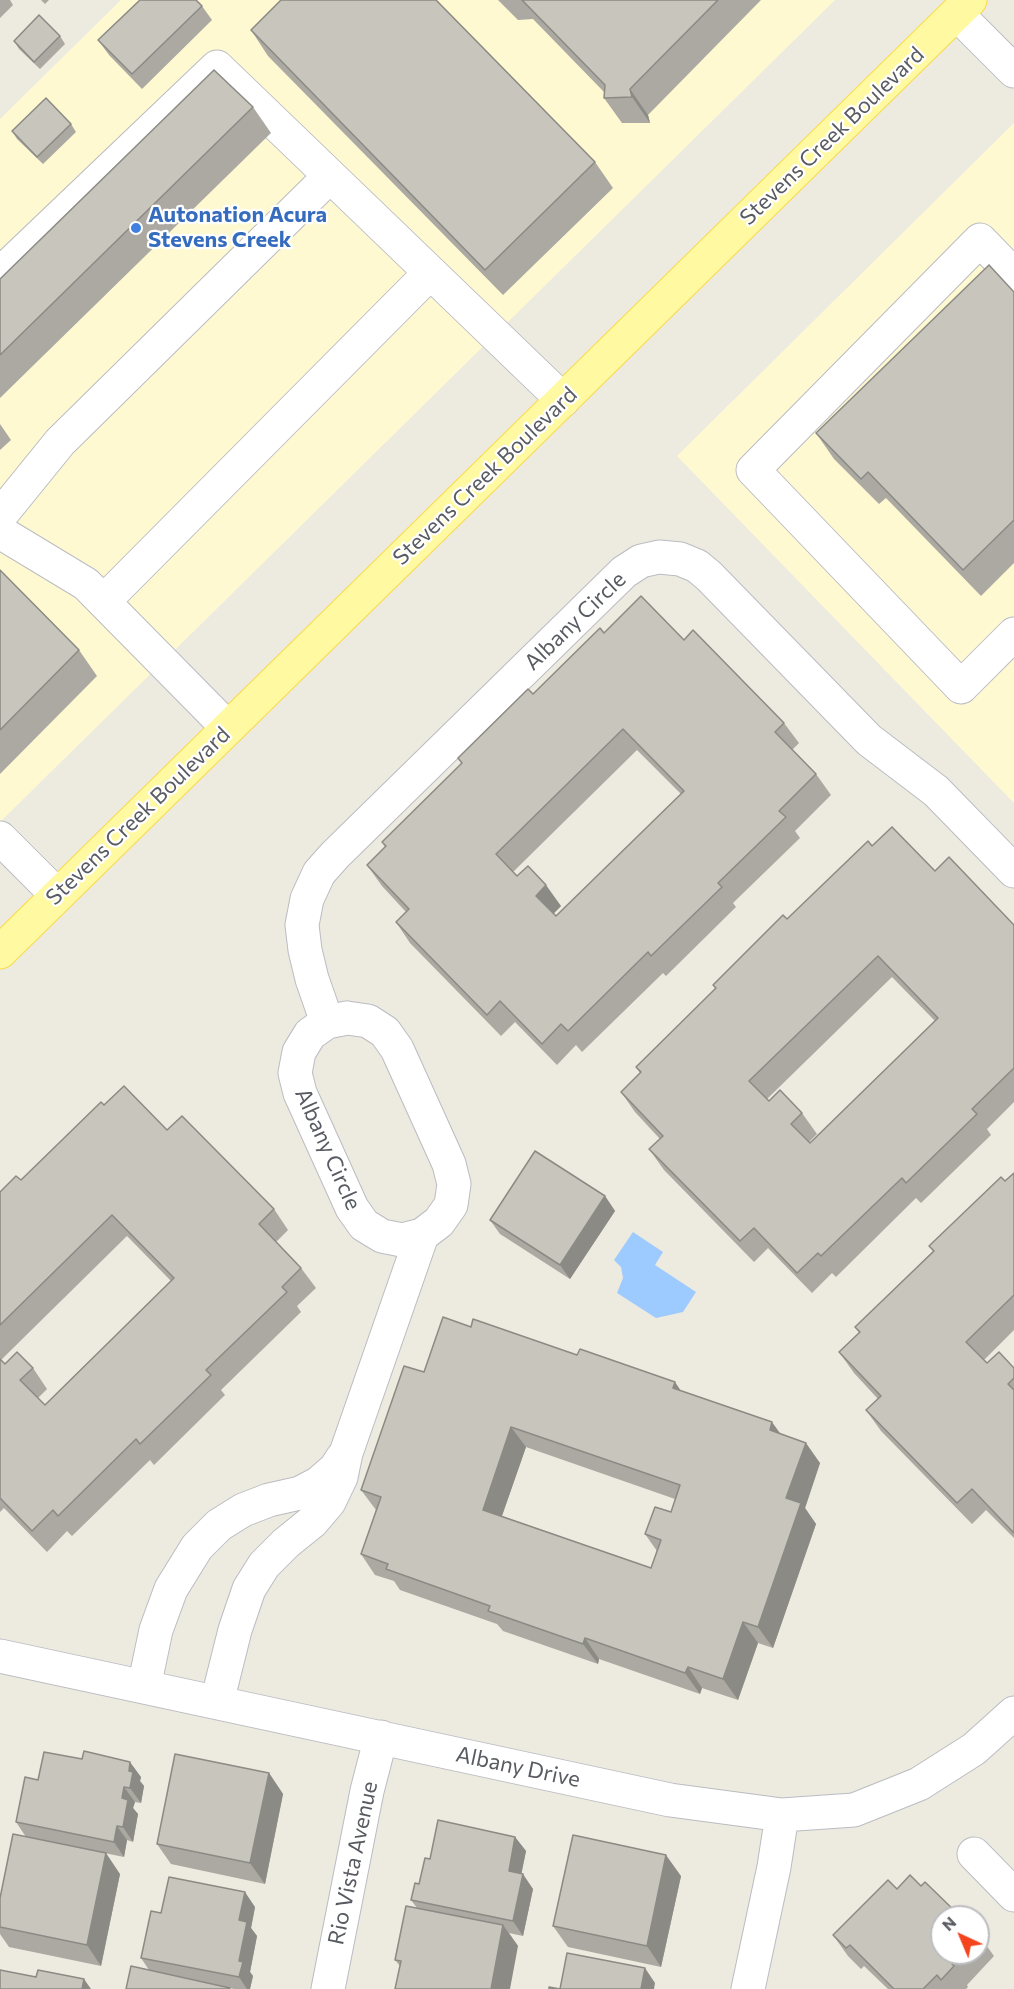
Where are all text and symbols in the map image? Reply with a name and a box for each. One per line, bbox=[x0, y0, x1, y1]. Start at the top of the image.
street label: Stevens Creek Boulevard bbox=[735, 41, 929, 231]
place label: Autonation Acura Stevens Creek bbox=[148, 202, 327, 254]
marker: Autonation Acura Stevens Creek bbox=[129, 221, 143, 235]
street label: Stevens Creek Boulevard bbox=[388, 381, 582, 571]
street label: Albany Circle bbox=[519, 566, 631, 676]
street label: Stevens Creek Boulevard bbox=[41, 721, 235, 911]
street label: Albany Circle bbox=[289, 1084, 367, 1214]
street label: Albany Drive bbox=[453, 1741, 583, 1793]
street label: Rio Vista Avenue bbox=[323, 1779, 383, 1947]
north arrow bbox=[930, 1905, 990, 1965]
text: N bbox=[938, 1912, 959, 1934]

